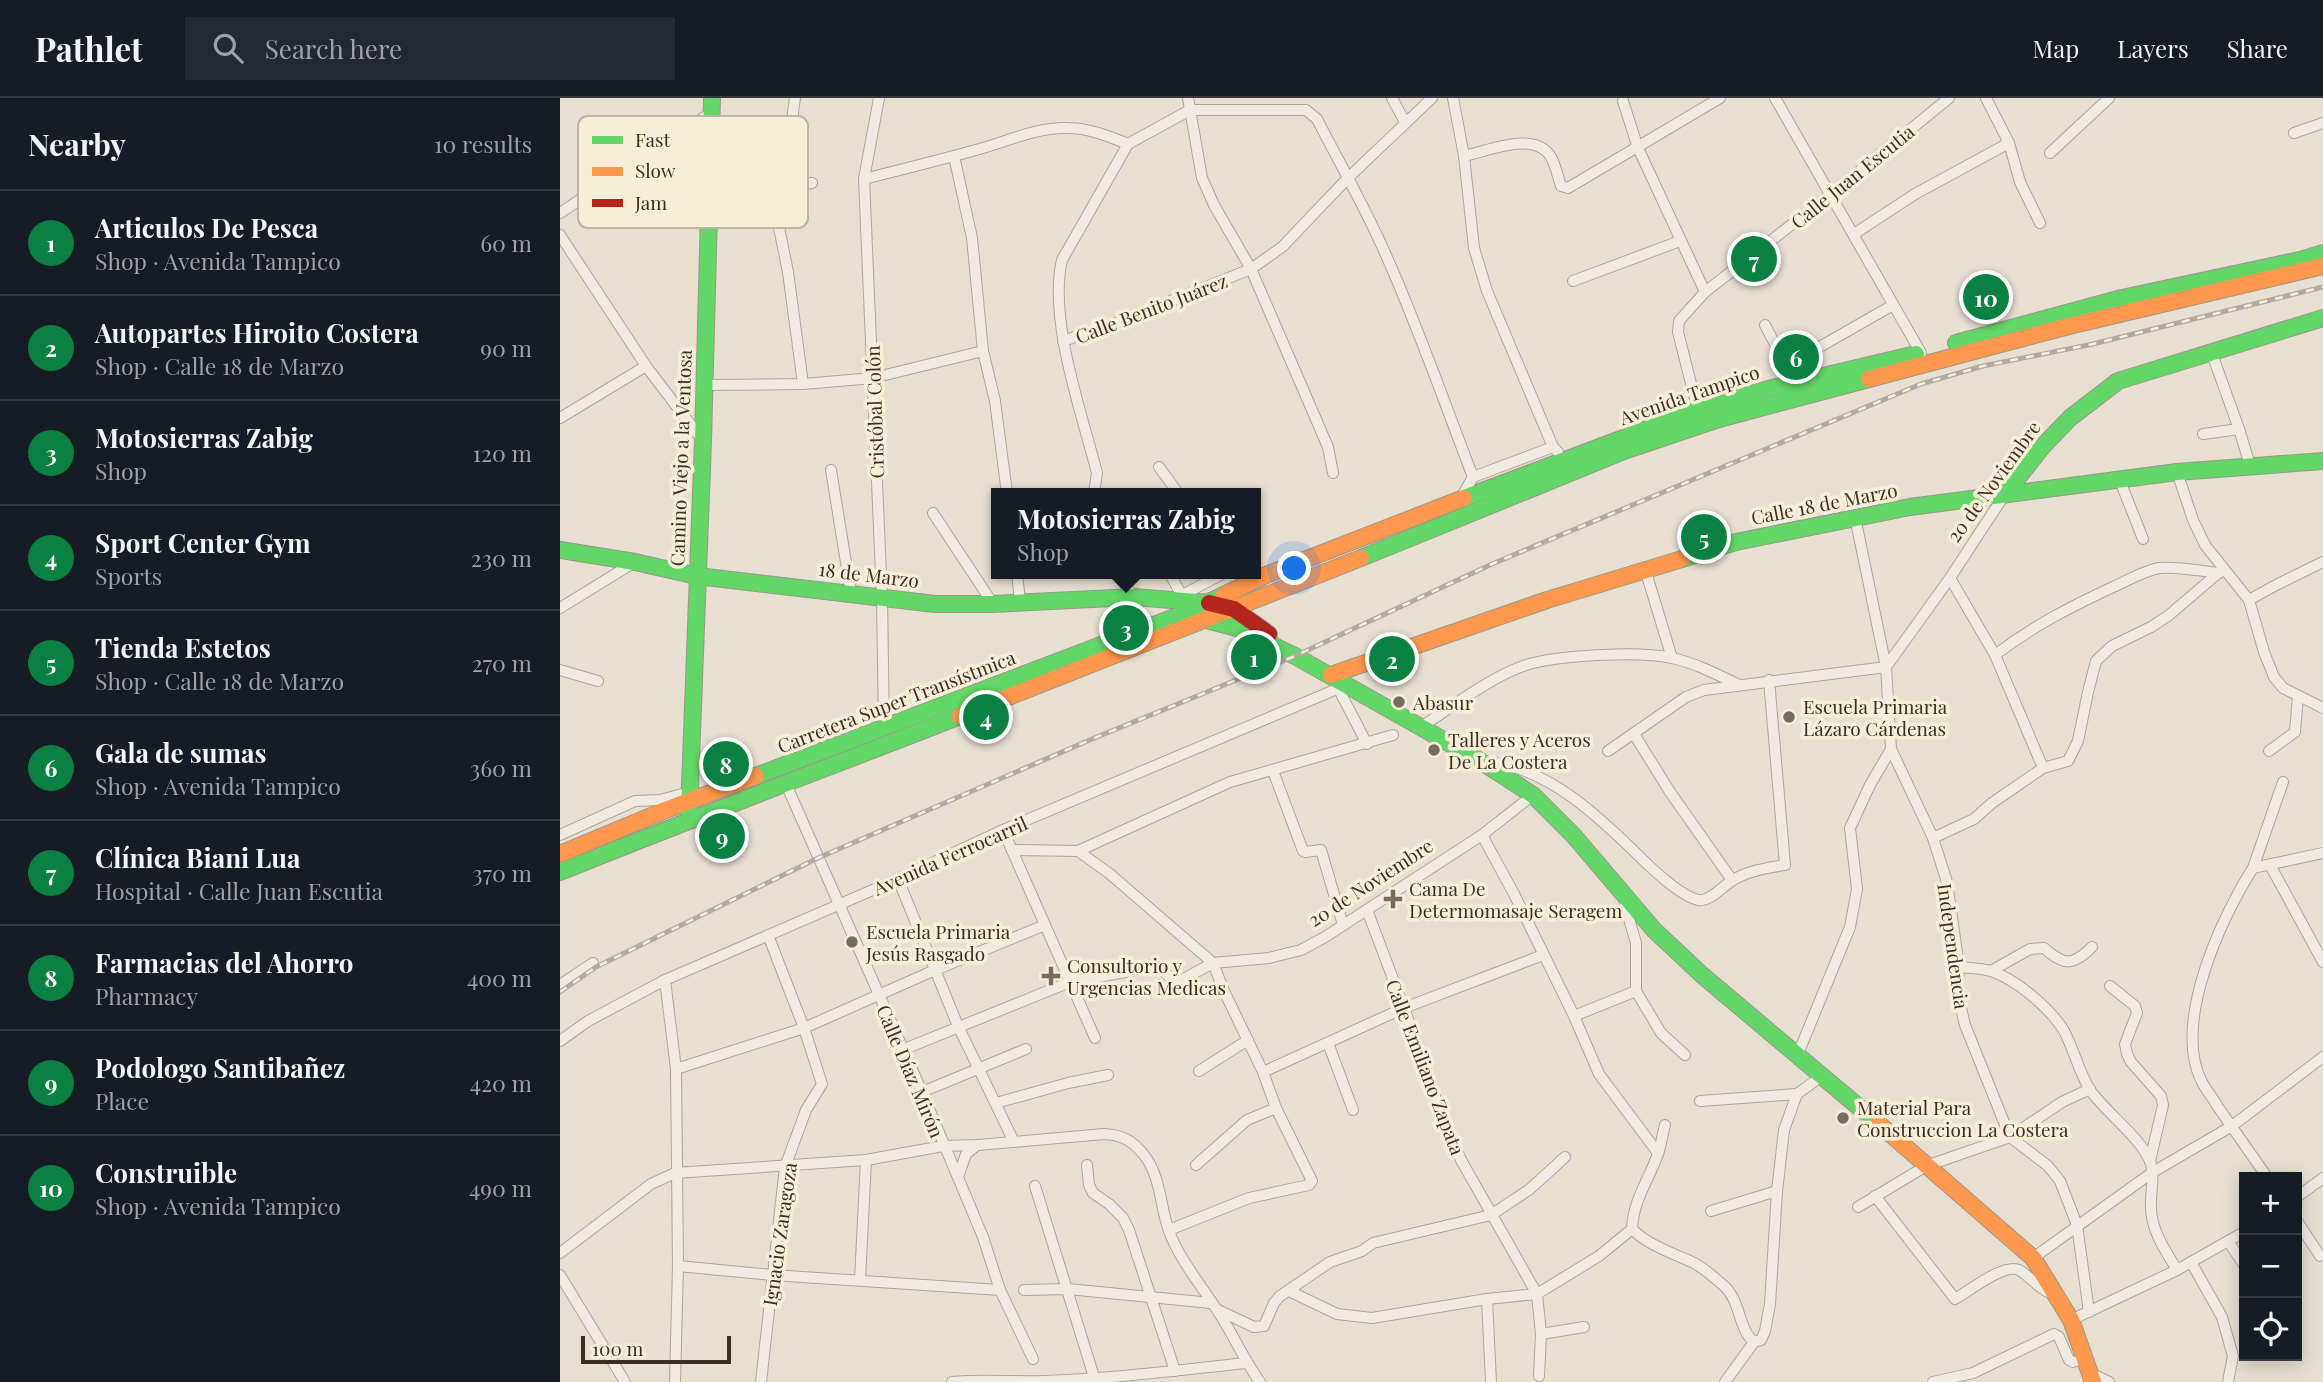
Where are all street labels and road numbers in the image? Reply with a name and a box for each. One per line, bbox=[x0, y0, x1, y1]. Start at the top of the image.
street label: Calle Juan Escutia bbox=[1785, 118, 1920, 234]
street label: Calle Benito Juárez bbox=[1071, 267, 1231, 349]
street label: Cristóbal Colón bbox=[859, 344, 889, 479]
street label: Camino Viejo a la Ventosa bbox=[663, 349, 697, 567]
street label: Avenida Tampico bbox=[1615, 358, 1762, 430]
street label: 20 de Noviembre bbox=[1940, 415, 2046, 547]
street label: Calle 18 de Marzo bbox=[1749, 476, 1899, 530]
street label: 18 de Marzo bbox=[817, 555, 921, 593]
street label: Carretera Super Transístmica bbox=[773, 643, 1019, 759]
street label: Avenida Ferrocarril bbox=[868, 809, 1032, 901]
street label: 20 de Noviembre bbox=[1303, 832, 1437, 932]
street label: Independencia bbox=[1932, 881, 1976, 1011]
street label: Calle Emiliano Zapata bbox=[1381, 976, 1472, 1159]
street label: Calle Díaz Mirón bbox=[871, 1001, 951, 1142]
street label: Ignacio Zaragoza bbox=[756, 1160, 802, 1307]

